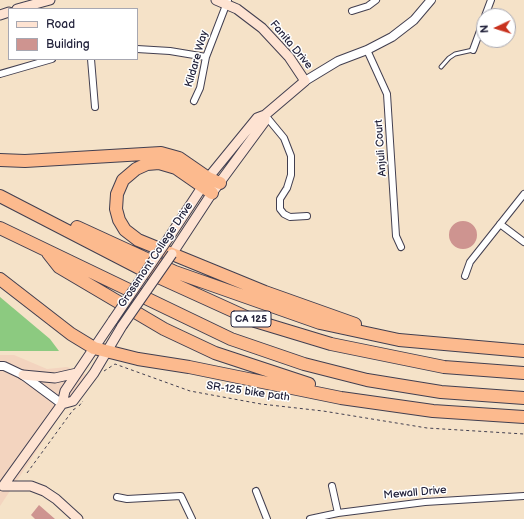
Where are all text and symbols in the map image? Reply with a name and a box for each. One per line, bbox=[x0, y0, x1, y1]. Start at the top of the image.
legend bbox=[8, 8, 138, 60]
north arrow bbox=[476, 8, 516, 48]
text: Road bbox=[46, 17, 75, 32]
street label: Fanita Drive bbox=[267, 18, 315, 72]
text: N bbox=[478, 24, 491, 33]
street label: Kildare Way bbox=[183, 29, 211, 89]
text: Building bbox=[46, 37, 90, 52]
street label: Anjuli Court bbox=[372, 119, 390, 177]
street label: Grossmont College Drive bbox=[116, 200, 196, 310]
road number: CA 125 bbox=[231, 311, 271, 327]
street label: SR-125 bike path bbox=[205, 380, 291, 404]
street label: Mewall Drive bbox=[383, 484, 447, 502]

